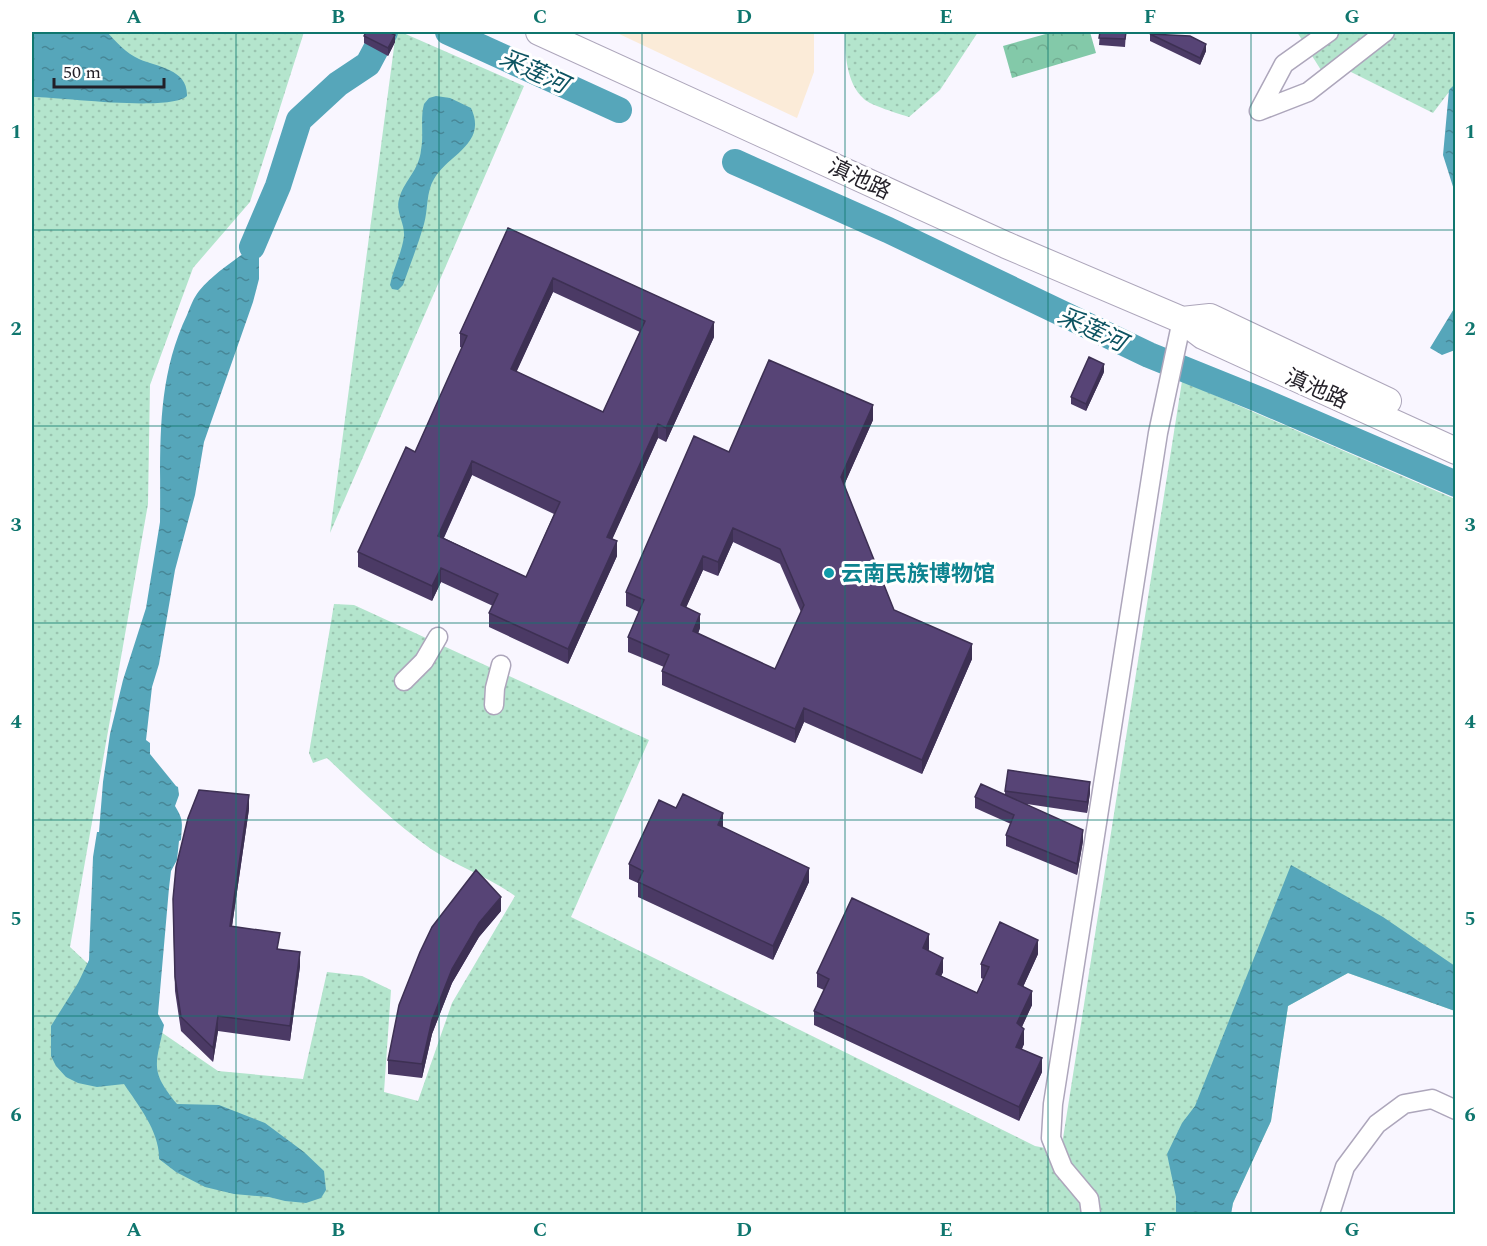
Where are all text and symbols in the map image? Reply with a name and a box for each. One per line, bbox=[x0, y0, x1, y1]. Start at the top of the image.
text: A bbox=[126, 2, 142, 32]
text: B bbox=[331, 2, 345, 32]
text: C bbox=[533, 2, 547, 32]
text: D bbox=[736, 2, 752, 32]
text: E bbox=[939, 2, 953, 32]
text: F bbox=[1144, 2, 1156, 32]
text: G bbox=[1344, 2, 1360, 32]
water label: 采莲河 bbox=[493, 40, 577, 105]
scale bar bbox=[54, 51, 164, 89]
text: 50 m bbox=[63, 59, 101, 86]
text: 1 bbox=[10, 117, 22, 147]
text: 1 bbox=[1464, 117, 1476, 147]
street label: 滇池路 bbox=[822, 150, 896, 208]
water label: 采莲河 bbox=[1051, 298, 1135, 363]
text: 2 bbox=[10, 314, 22, 344]
text: 2 bbox=[1464, 314, 1476, 344]
street label: 滇池路 bbox=[1280, 361, 1353, 418]
text: 3 bbox=[10, 510, 22, 540]
text: 3 bbox=[1464, 510, 1476, 540]
place label: 云南民族博物馆 bbox=[841, 558, 995, 591]
marker: 云南民族博物馆 bbox=[822, 566, 836, 580]
text: 4 bbox=[10, 707, 22, 737]
text: 4 bbox=[1464, 707, 1476, 737]
text: 5 bbox=[10, 904, 22, 934]
text: 5 bbox=[1464, 904, 1476, 934]
text: 6 bbox=[10, 1100, 22, 1130]
text: 6 bbox=[1464, 1100, 1476, 1130]
text: A bbox=[126, 1215, 142, 1245]
text: B bbox=[331, 1215, 345, 1245]
text: C bbox=[533, 1215, 547, 1245]
text: D bbox=[736, 1215, 752, 1245]
text: E bbox=[939, 1215, 953, 1245]
text: F bbox=[1144, 1215, 1156, 1245]
text: G bbox=[1344, 1215, 1360, 1245]

